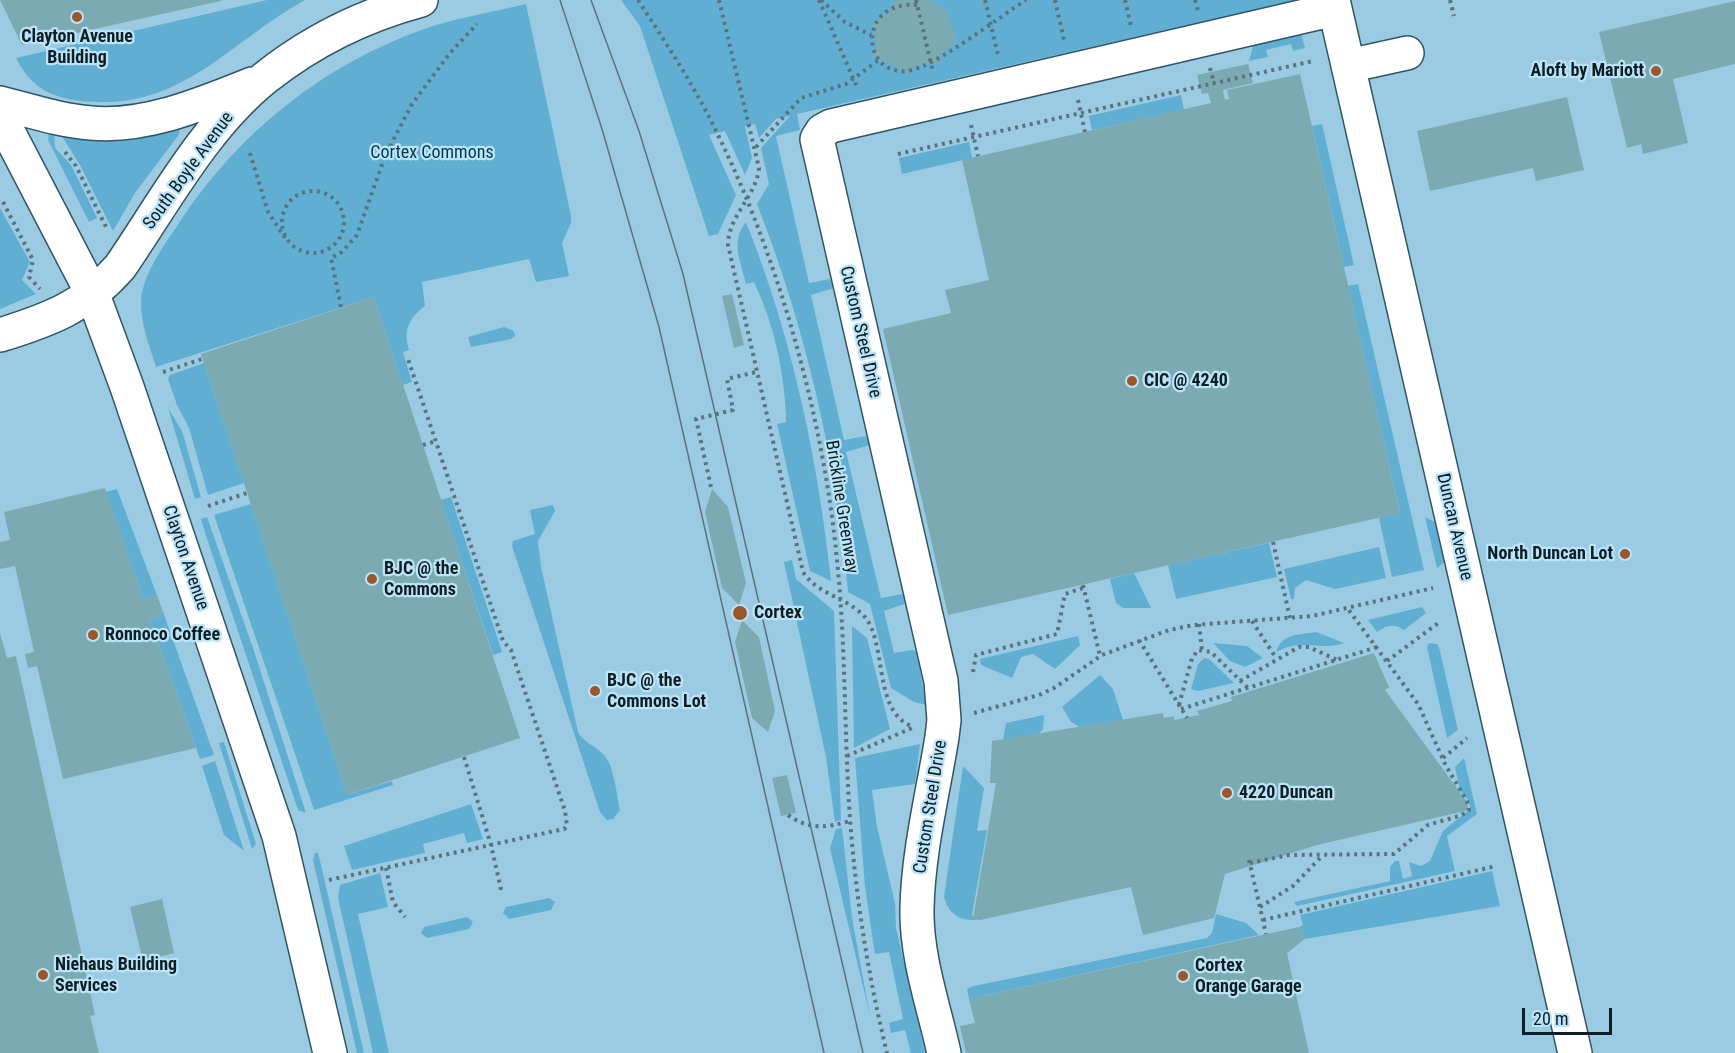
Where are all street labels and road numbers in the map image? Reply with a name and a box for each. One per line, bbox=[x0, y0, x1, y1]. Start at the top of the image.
street label: South Boyle Avenue bbox=[139, 108, 239, 234]
street label: Custom Steel Drive bbox=[834, 264, 886, 400]
street label: Brickline Greenway bbox=[820, 439, 862, 575]
street label: Duncan Avenue bbox=[1431, 471, 1477, 583]
street label: Clayton Avenue bbox=[157, 503, 213, 613]
street label: Custom Steel Drive bbox=[910, 739, 952, 875]

